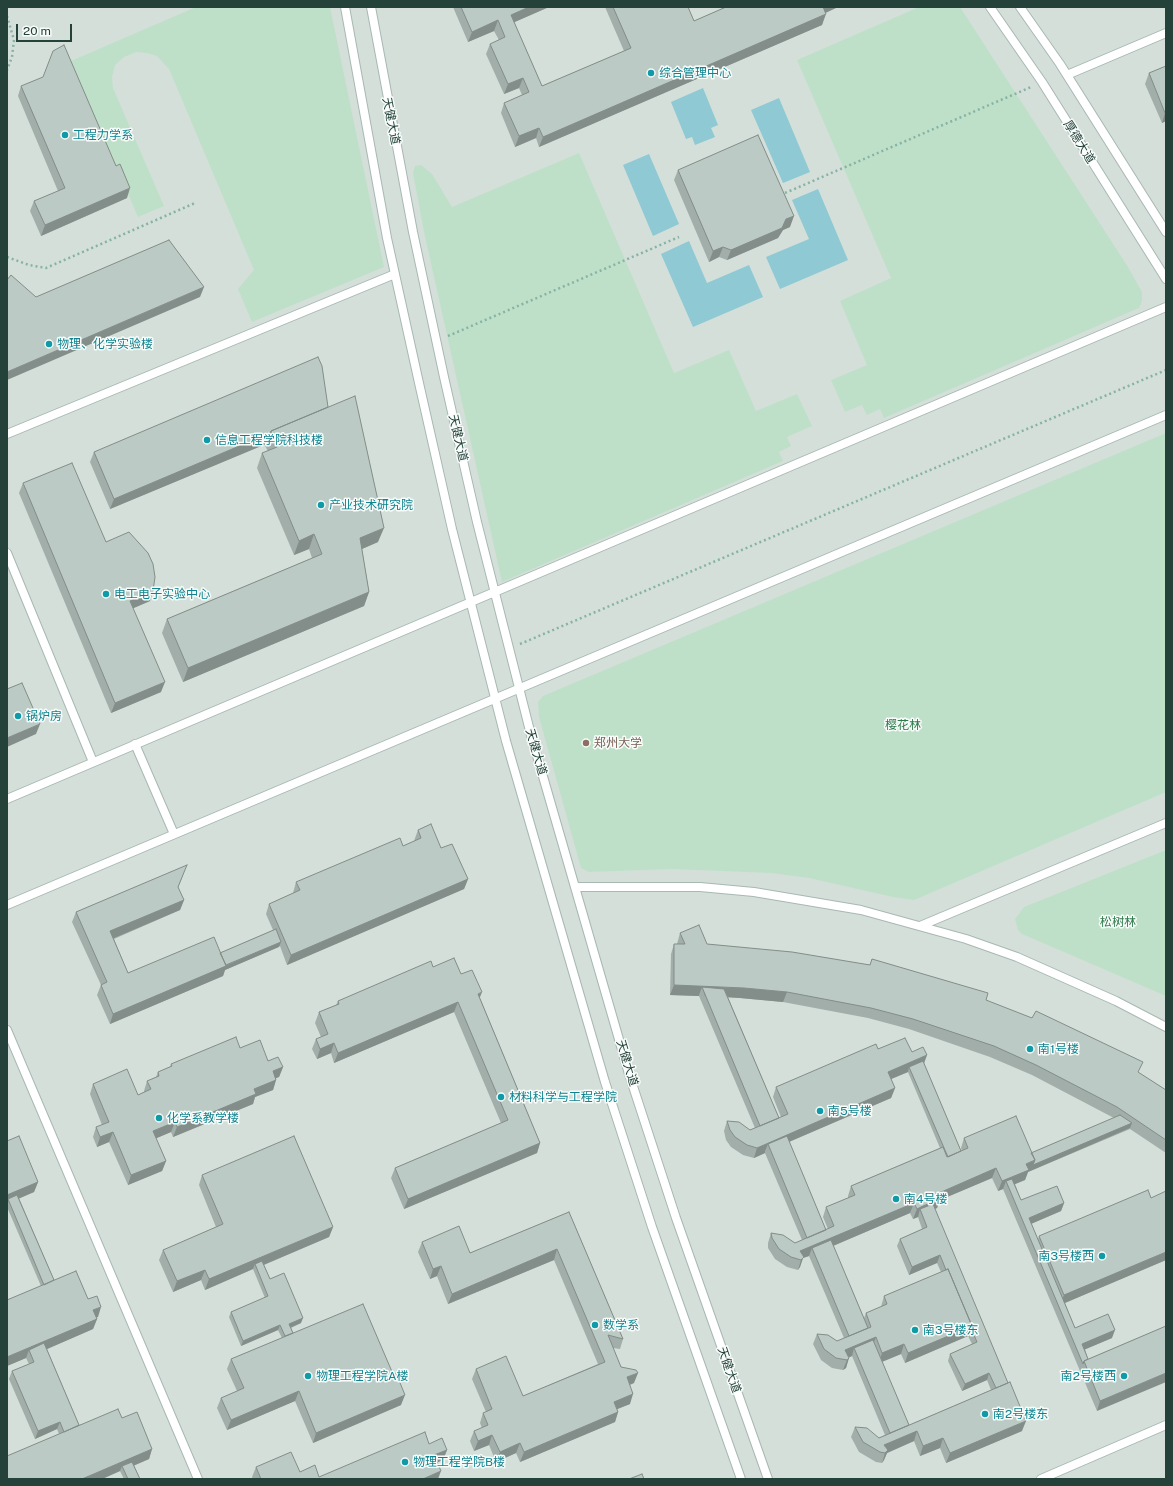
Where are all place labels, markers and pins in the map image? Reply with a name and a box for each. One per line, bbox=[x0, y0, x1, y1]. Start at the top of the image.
place label: 综合管理中心 bbox=[659, 66, 731, 80]
marker: 综合管理中心 bbox=[646, 68, 656, 78]
place label: 工程力学系 bbox=[73, 128, 133, 142]
marker: 工程力学系 bbox=[60, 130, 70, 140]
place label: 物理、化学实验楼 bbox=[57, 337, 153, 351]
marker: 物理、化学实验楼 bbox=[44, 339, 54, 349]
place label: 信息工程学院科技楼 bbox=[215, 433, 323, 447]
marker: 信息工程学院科技楼 bbox=[202, 435, 212, 445]
place label: 产业技术研究院 bbox=[329, 498, 413, 512]
marker: 产业技术研究院 bbox=[316, 500, 326, 510]
place label: 电工电子实验中心 bbox=[114, 587, 210, 601]
marker: 电工电子实验中心 bbox=[101, 589, 111, 599]
place label: 锅炉房 bbox=[26, 709, 62, 723]
marker: 锅炉房 bbox=[13, 711, 23, 721]
place label: 郑州大学 bbox=[594, 736, 642, 750]
marker: 郑州大学 bbox=[581, 738, 591, 748]
place label: 南1号楼 bbox=[1038, 1042, 1079, 1056]
marker: 南1号楼 bbox=[1025, 1044, 1035, 1054]
place label: 材料科学与工程学院 bbox=[509, 1090, 617, 1104]
marker: 材料科学与工程学院 bbox=[496, 1092, 506, 1102]
place label: 南5号楼 bbox=[828, 1104, 872, 1118]
marker: 南5号楼 bbox=[815, 1106, 825, 1116]
place label: 化学系教学楼 bbox=[167, 1111, 239, 1125]
marker: 化学系教学楼 bbox=[154, 1113, 164, 1123]
place label: 南4号楼 bbox=[904, 1192, 948, 1206]
marker: 南4号楼 bbox=[891, 1194, 901, 1204]
place label: 南3号楼西 bbox=[1038, 1249, 1094, 1263]
marker: 南3号楼西 bbox=[1097, 1251, 1107, 1261]
place label: 数学系 bbox=[603, 1318, 639, 1332]
marker: 数学系 bbox=[590, 1320, 600, 1330]
place label: 南3号楼东 bbox=[923, 1323, 979, 1337]
marker: 南3号楼东 bbox=[910, 1325, 920, 1335]
place label: 物理工程学院A楼 bbox=[316, 1369, 409, 1383]
place label: 南2号楼西 bbox=[1061, 1369, 1116, 1383]
marker: 物理工程学院A楼 bbox=[303, 1371, 313, 1381]
marker: 南2号楼西 bbox=[1119, 1371, 1129, 1381]
place label: 南2号楼东 bbox=[993, 1407, 1048, 1421]
marker: 南2号楼东 bbox=[980, 1409, 990, 1419]
place label: 物理工程学院B楼 bbox=[413, 1455, 505, 1469]
marker: 物理工程学院B楼 bbox=[400, 1457, 410, 1467]

